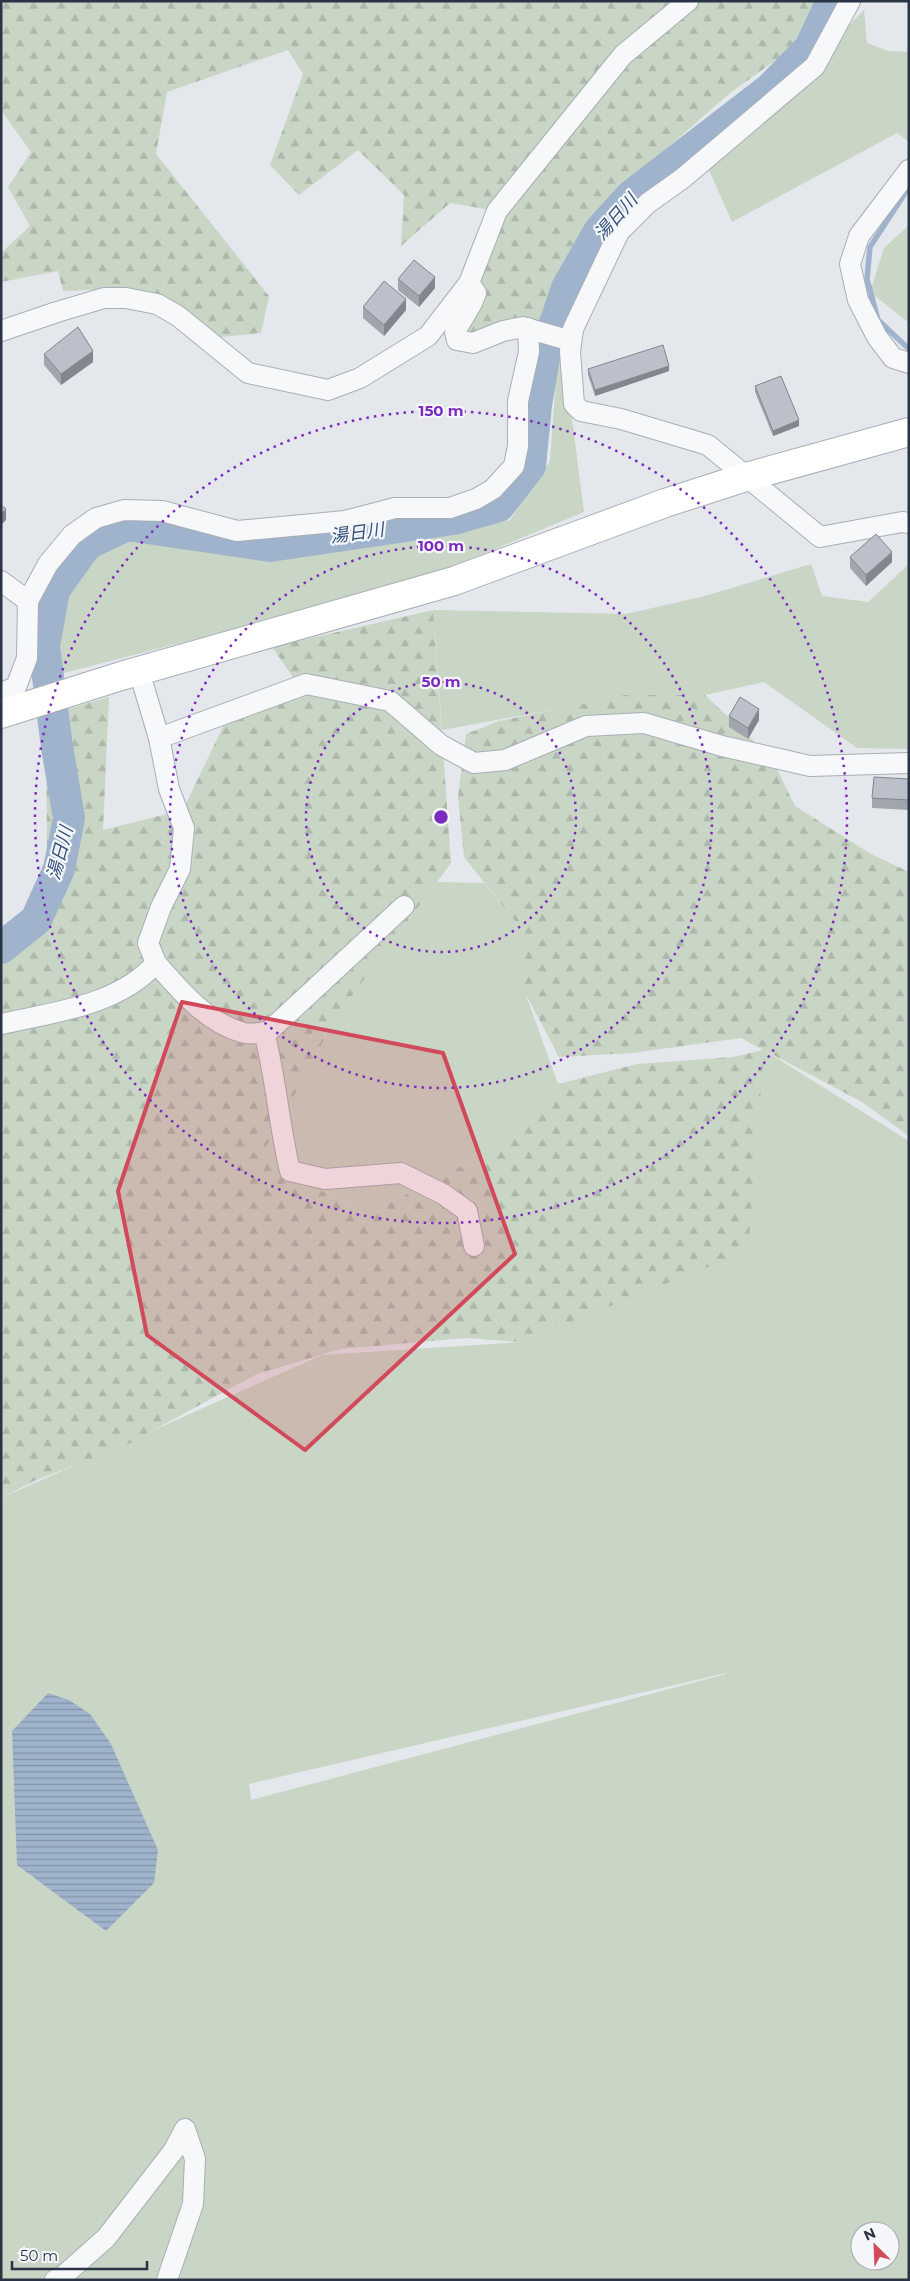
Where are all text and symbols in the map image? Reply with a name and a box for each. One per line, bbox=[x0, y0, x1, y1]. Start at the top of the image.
water label: 湯日川 bbox=[590, 188, 643, 245]
text: 150 m bbox=[419, 401, 463, 420]
water label: 湯日川 bbox=[329, 518, 387, 548]
text: 100 m bbox=[418, 536, 464, 555]
text: 50 m bbox=[421, 672, 461, 691]
centre of rings bbox=[432, 808, 450, 826]
water label: 湯日川 bbox=[42, 822, 78, 882]
north arrow bbox=[850, 2221, 900, 2271]
text: N bbox=[861, 2224, 879, 2245]
scale bar bbox=[12, 2238, 148, 2270]
text: 50 m bbox=[20, 2246, 58, 2265]

